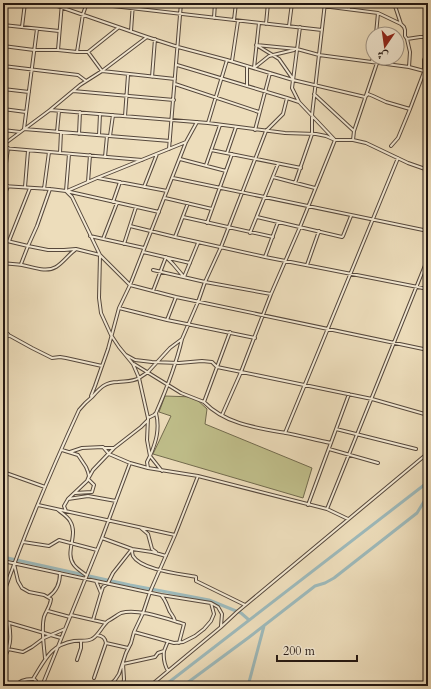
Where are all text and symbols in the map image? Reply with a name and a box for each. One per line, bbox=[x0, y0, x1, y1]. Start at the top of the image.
north arrow bbox=[365, 26, 405, 66]
text: ش bbox=[376, 47, 390, 64]
scale bar bbox=[277, 637, 357, 663]
text: 200 m bbox=[283, 643, 316, 659]

